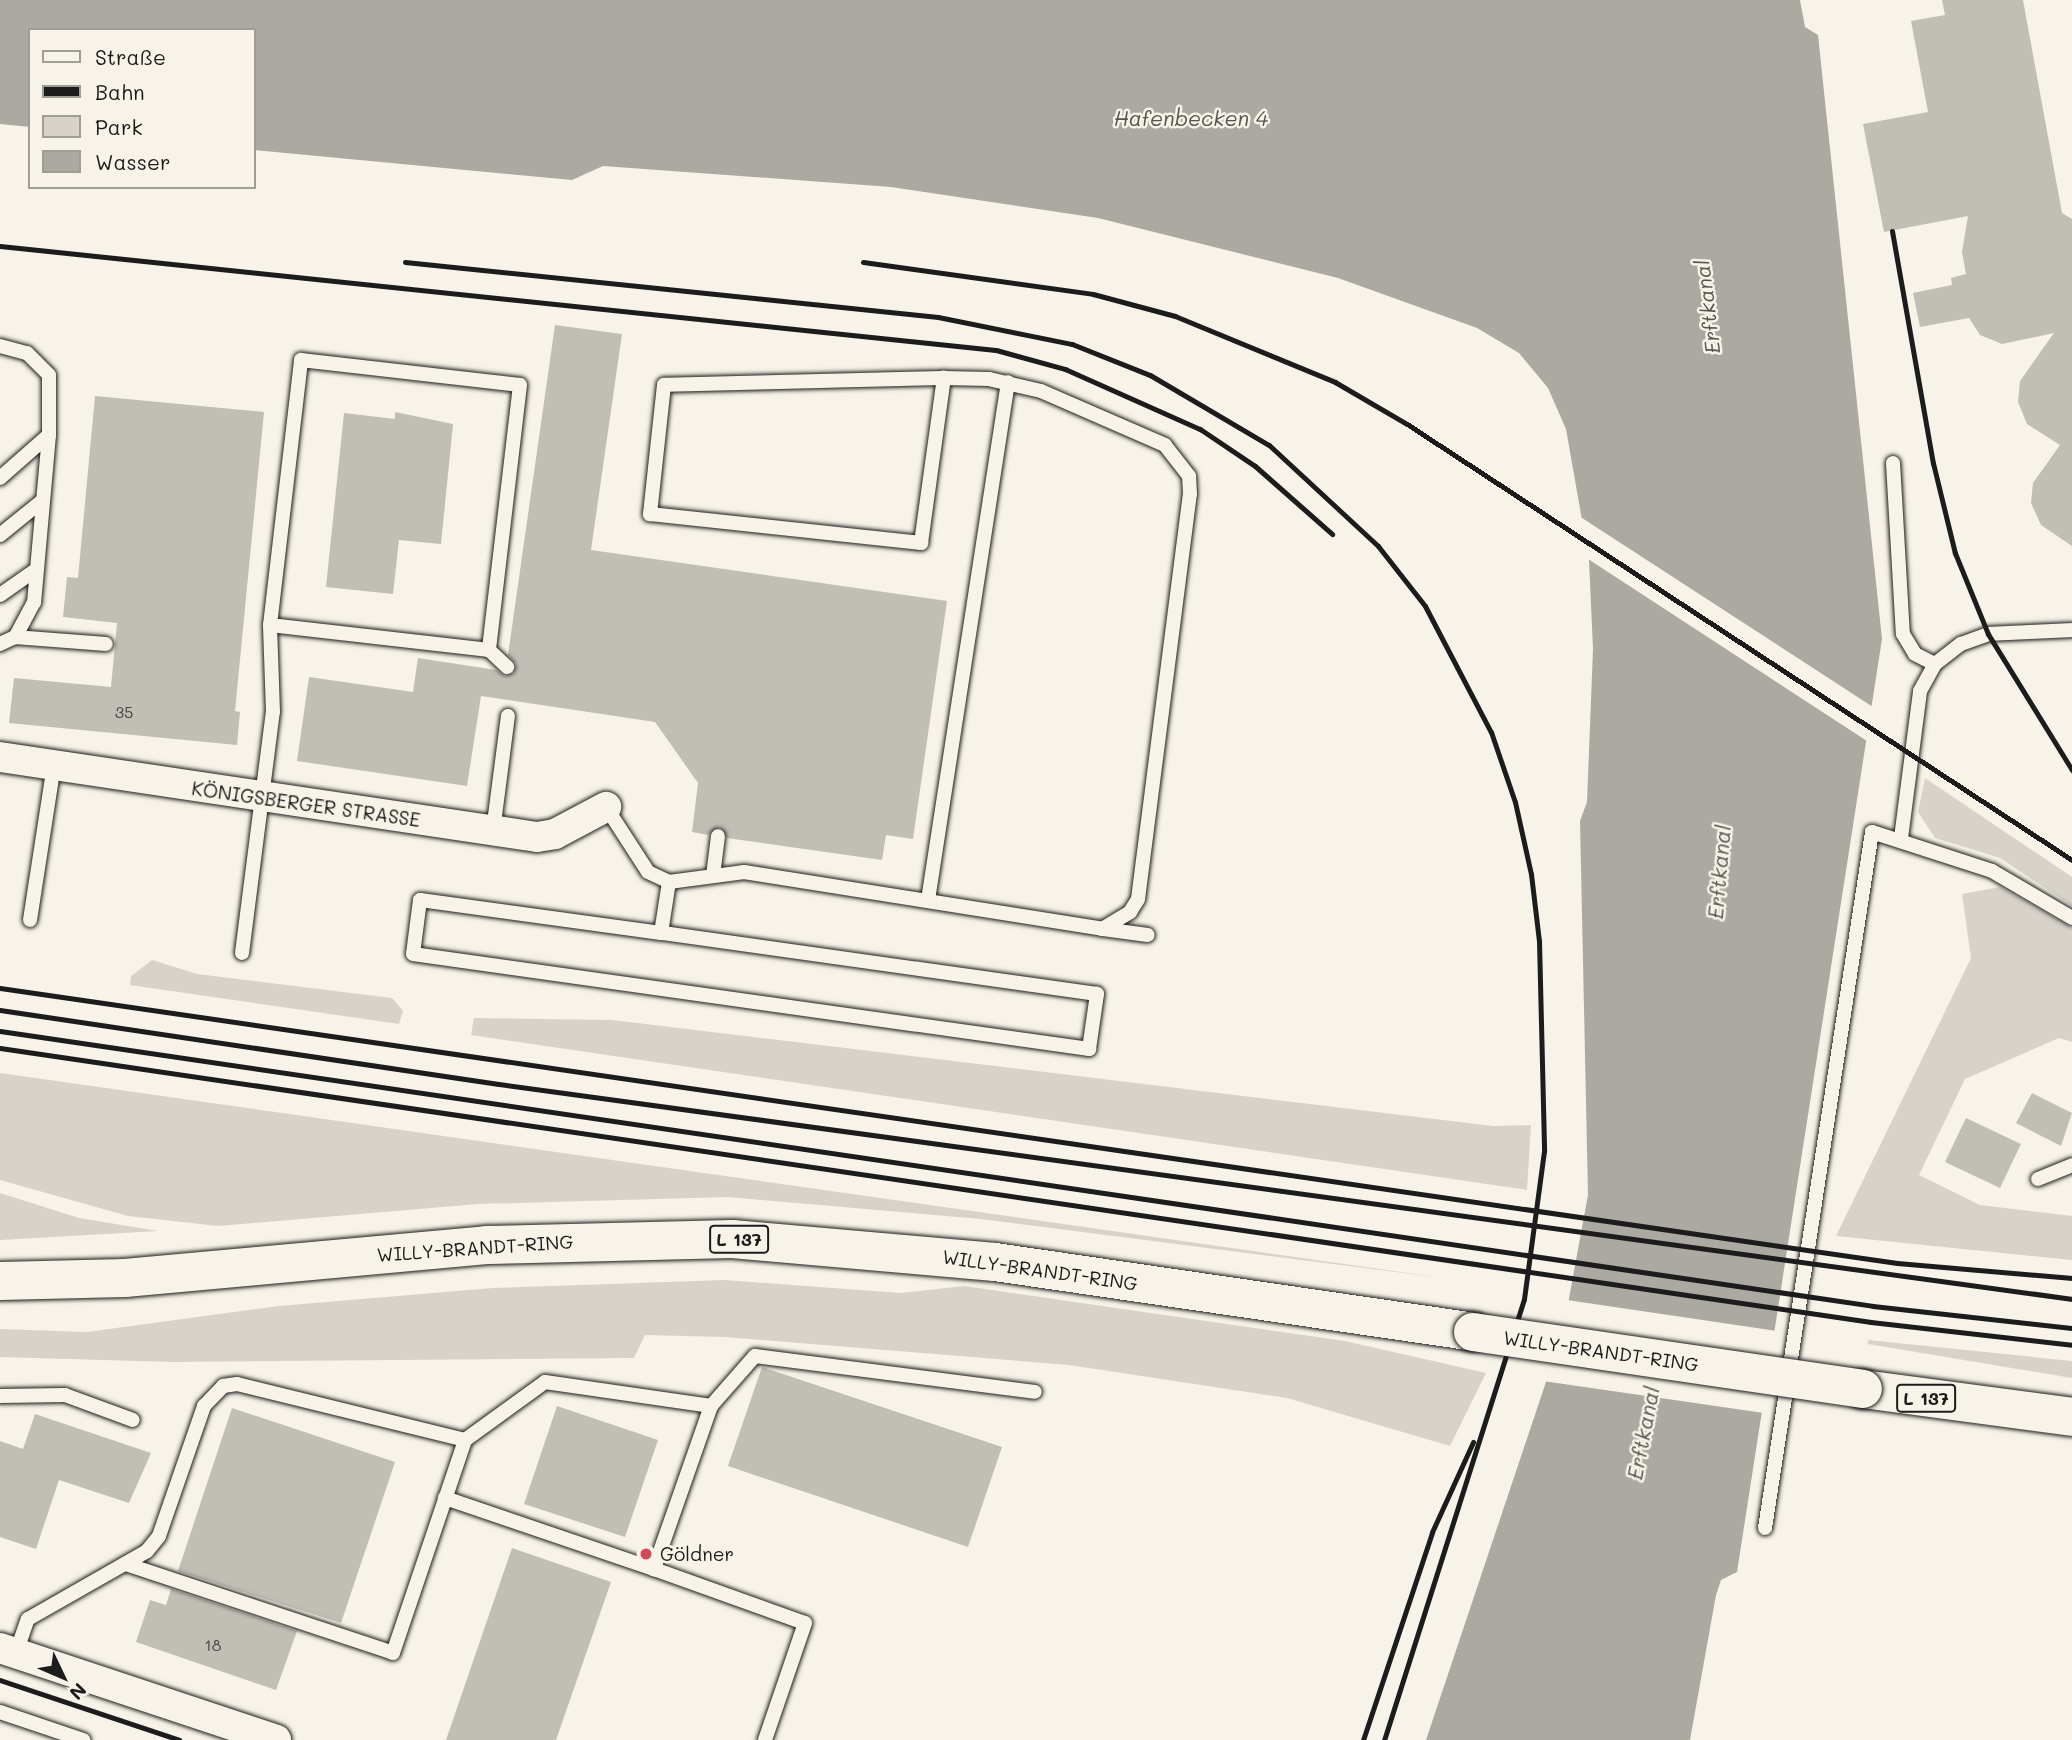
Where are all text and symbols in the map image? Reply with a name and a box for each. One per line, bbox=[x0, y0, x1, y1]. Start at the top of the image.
legend bbox=[28, 28, 256, 189]
text: Straße bbox=[95, 43, 166, 70]
text: Bahn bbox=[95, 78, 145, 105]
water label: Hafenbecken 4 bbox=[1114, 105, 1268, 131]
text: Park bbox=[95, 113, 143, 140]
text: Wasser bbox=[95, 148, 170, 175]
water label: Erftkanal bbox=[1689, 259, 1725, 355]
house number: 35 bbox=[115, 702, 133, 722]
street label: KÖNIGSBERGER STRASSE bbox=[190, 777, 422, 831]
water label: Erftkanal bbox=[1702, 824, 1736, 920]
road number: L 137 bbox=[708, 1224, 770, 1254]
street label: WILLY-BRANDT-RING bbox=[376, 1230, 574, 1266]
street label: WILLY-BRANDT-RING bbox=[941, 1245, 1139, 1295]
street label: WILLY-BRANDT-RING bbox=[1502, 1326, 1700, 1376]
water label: Erftkanal bbox=[1622, 1384, 1664, 1482]
road number: L 137 bbox=[1895, 1384, 1958, 1413]
place label: Göldner bbox=[660, 1543, 734, 1565]
marker: Göldner bbox=[638, 1546, 654, 1562]
house number: 18 bbox=[205, 1635, 221, 1655]
north arrow bbox=[28, 1642, 98, 1712]
text: N bbox=[64, 1678, 92, 1706]

